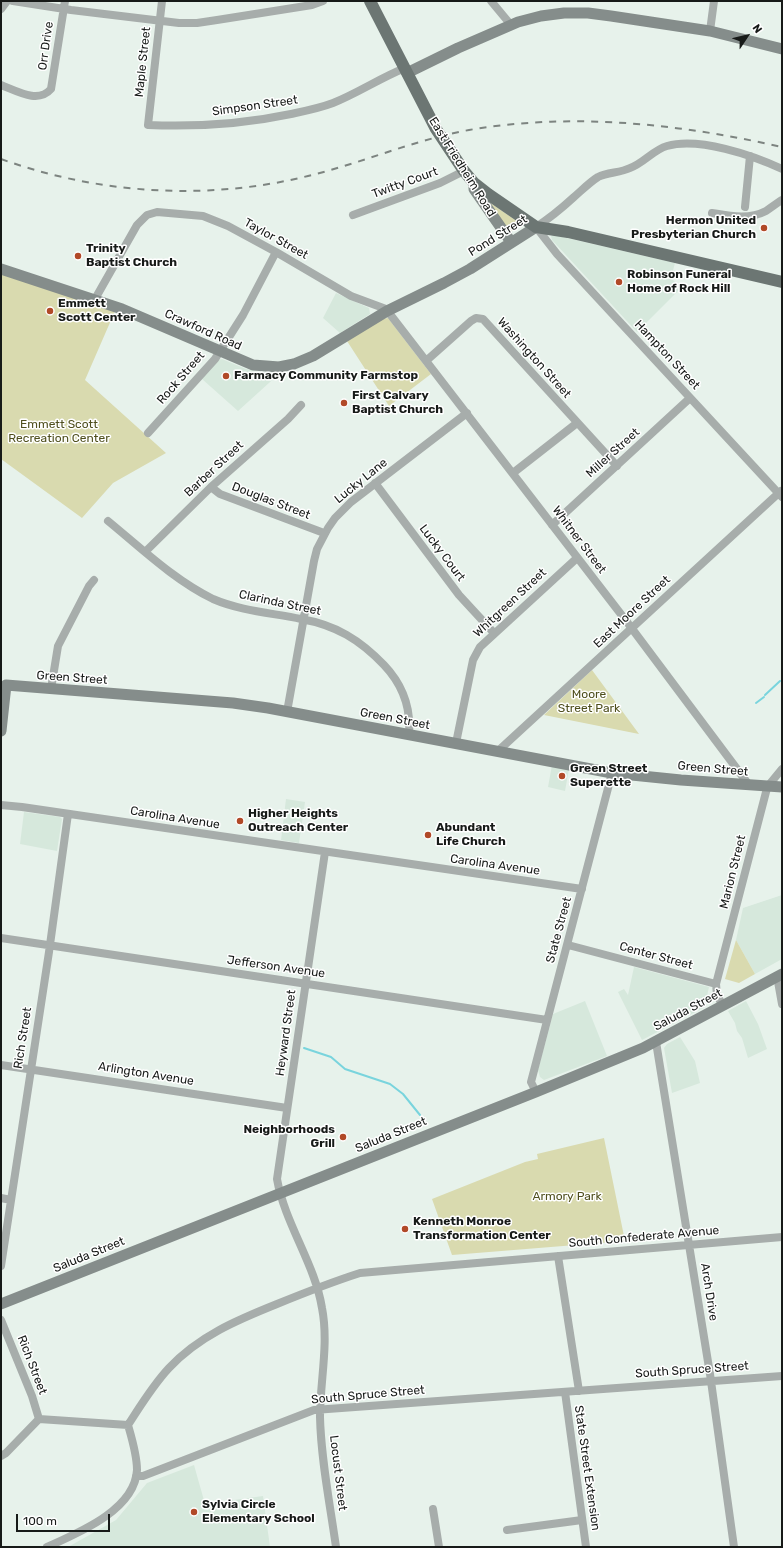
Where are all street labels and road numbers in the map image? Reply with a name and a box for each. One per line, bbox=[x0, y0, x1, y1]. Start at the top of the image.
street label: Orr Drive bbox=[35, 21, 57, 71]
street label: Maple Street bbox=[132, 26, 154, 98]
street label: Simpson Street bbox=[211, 93, 299, 119]
street label: East Friedheim Road bbox=[425, 115, 499, 219]
street label: Twitty Court bbox=[370, 164, 440, 202]
street label: Pond Street bbox=[466, 212, 530, 260]
street label: Taylor Street bbox=[241, 216, 311, 262]
street label: Crawford Road bbox=[162, 307, 244, 353]
street label: Washington Street bbox=[494, 315, 574, 401]
street label: Hampton Street bbox=[631, 317, 703, 393]
street label: Rock Street bbox=[154, 349, 208, 407]
street label: Miller Street bbox=[583, 425, 643, 481]
street label: Barber Street bbox=[182, 438, 246, 500]
street label: Lucky Lane bbox=[332, 455, 390, 507]
street label: Douglas Street bbox=[230, 479, 312, 523]
street label: Whitner Street bbox=[549, 503, 609, 577]
street label: Lucky Court bbox=[416, 522, 468, 584]
street label: Whitgreen Street bbox=[471, 566, 549, 640]
street label: East Moore Street bbox=[591, 573, 673, 651]
street label: Clarinda Street bbox=[238, 587, 322, 619]
street label: Green Street bbox=[36, 668, 108, 688]
street label: Green Street bbox=[359, 705, 431, 733]
street label: Green Street bbox=[677, 759, 749, 779]
street label: Carolina Avenue bbox=[129, 804, 221, 832]
street label: Marion Street bbox=[717, 834, 749, 910]
street label: Carolina Avenue bbox=[449, 852, 541, 878]
street label: State Street bbox=[543, 895, 575, 965]
street label: Center Street bbox=[618, 939, 694, 973]
street label: Jefferson Avenue bbox=[226, 953, 326, 981]
street label: Saluda Street bbox=[651, 986, 725, 1034]
street label: Heyward Street bbox=[273, 989, 299, 1077]
street label: Rich Street bbox=[11, 1006, 35, 1070]
street label: Arlington Avenue bbox=[97, 1059, 195, 1089]
street label: Saluda Street bbox=[353, 1114, 429, 1156]
street label: South Confederate Avenue bbox=[568, 1223, 720, 1251]
street label: Saluda Street bbox=[51, 1234, 127, 1276]
street label: Arch Drive bbox=[697, 1262, 721, 1322]
street label: Rich Street bbox=[14, 1333, 50, 1397]
street label: South Spruce Street bbox=[635, 1359, 749, 1381]
street label: South Spruce Street bbox=[311, 1383, 425, 1407]
street label: State Street Extension bbox=[571, 1404, 603, 1532]
street label: Locust Street bbox=[326, 1435, 350, 1511]

